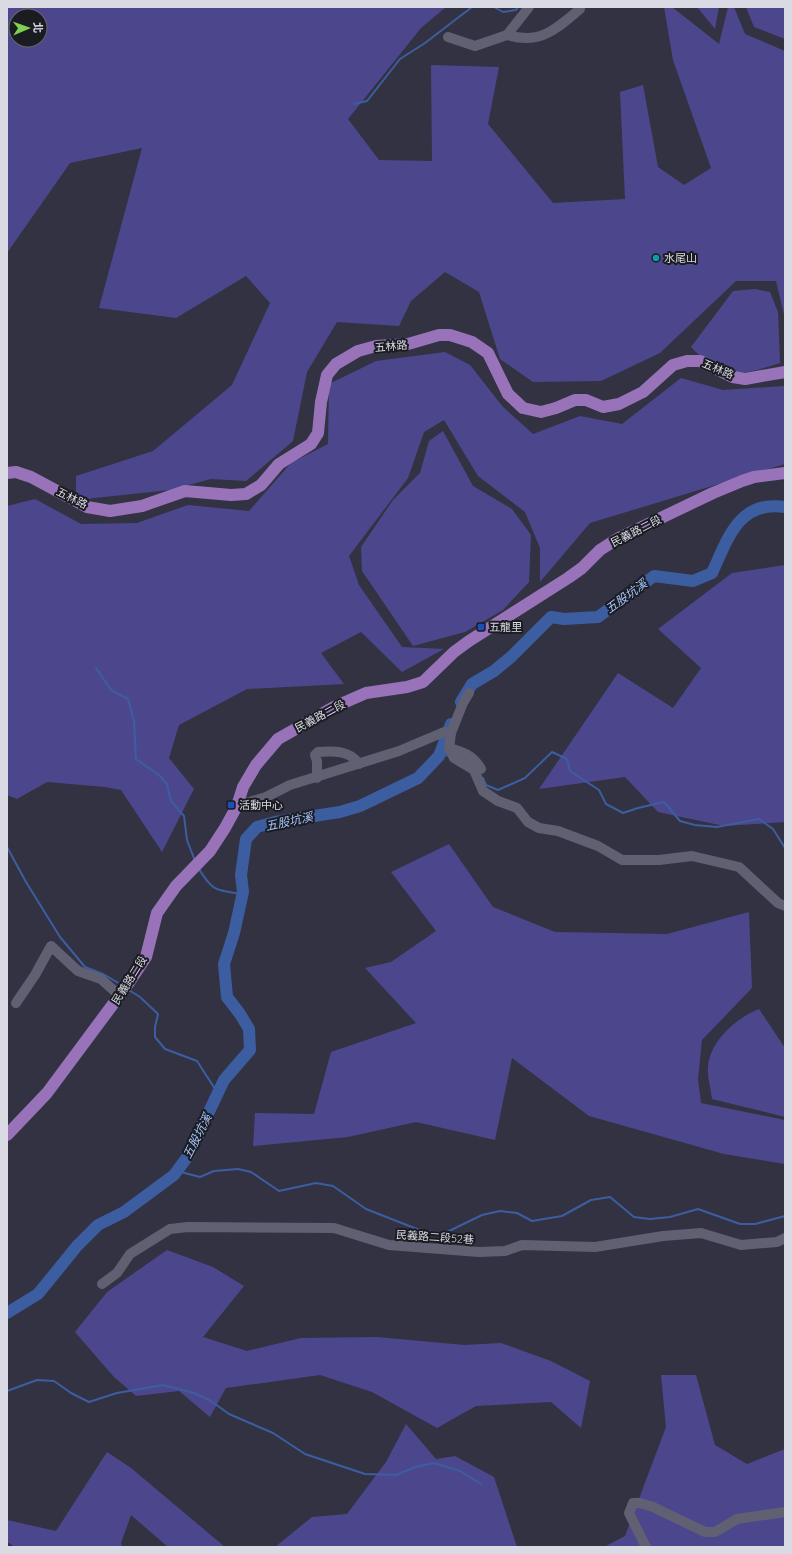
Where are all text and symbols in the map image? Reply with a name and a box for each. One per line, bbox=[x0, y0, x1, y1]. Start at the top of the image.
north arrow bbox=[8, 8, 48, 48]
text: 北 bbox=[31, 22, 45, 33]
place label: 水尾山 bbox=[664, 251, 697, 265]
marker: 水尾山 bbox=[651, 253, 661, 263]
street label: 五林路 bbox=[374, 338, 408, 354]
street label: 五林路 bbox=[700, 356, 736, 382]
street label: 五林路 bbox=[54, 484, 90, 512]
street label: 民義路二段 bbox=[608, 512, 664, 550]
water label: 五股坑溪 bbox=[602, 575, 651, 616]
place label: 五龍里 bbox=[489, 620, 522, 634]
marker: 五龍里 bbox=[476, 622, 486, 632]
street label: 民義路二段 bbox=[292, 697, 348, 735]
place label: 活動中心 bbox=[239, 798, 283, 812]
marker: 活動中心 bbox=[226, 800, 236, 810]
water label: 五股坑溪 bbox=[264, 808, 316, 833]
street label: 民義路二段 bbox=[108, 953, 150, 1007]
water label: 五股坑溪 bbox=[179, 1109, 215, 1161]
street label: 民義路二段52巷 bbox=[396, 1227, 474, 1247]

